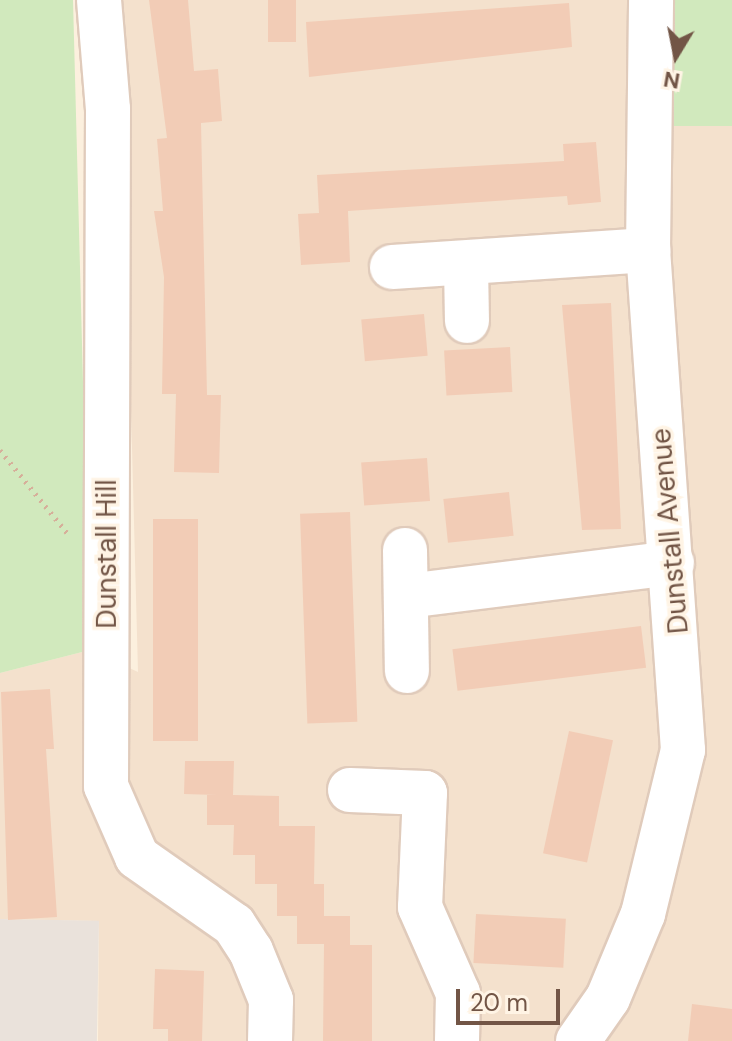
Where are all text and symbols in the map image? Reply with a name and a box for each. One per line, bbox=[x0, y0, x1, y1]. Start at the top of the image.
north arrow bbox=[636, 16, 716, 96]
text: N bbox=[661, 64, 682, 96]
street label: Dunstall Avenue bbox=[644, 427, 696, 635]
street label: Dunstall Hill bbox=[90, 479, 124, 629]
scale bar bbox=[460, 973, 564, 1023]
text: 20 m bbox=[470, 987, 528, 1018]

